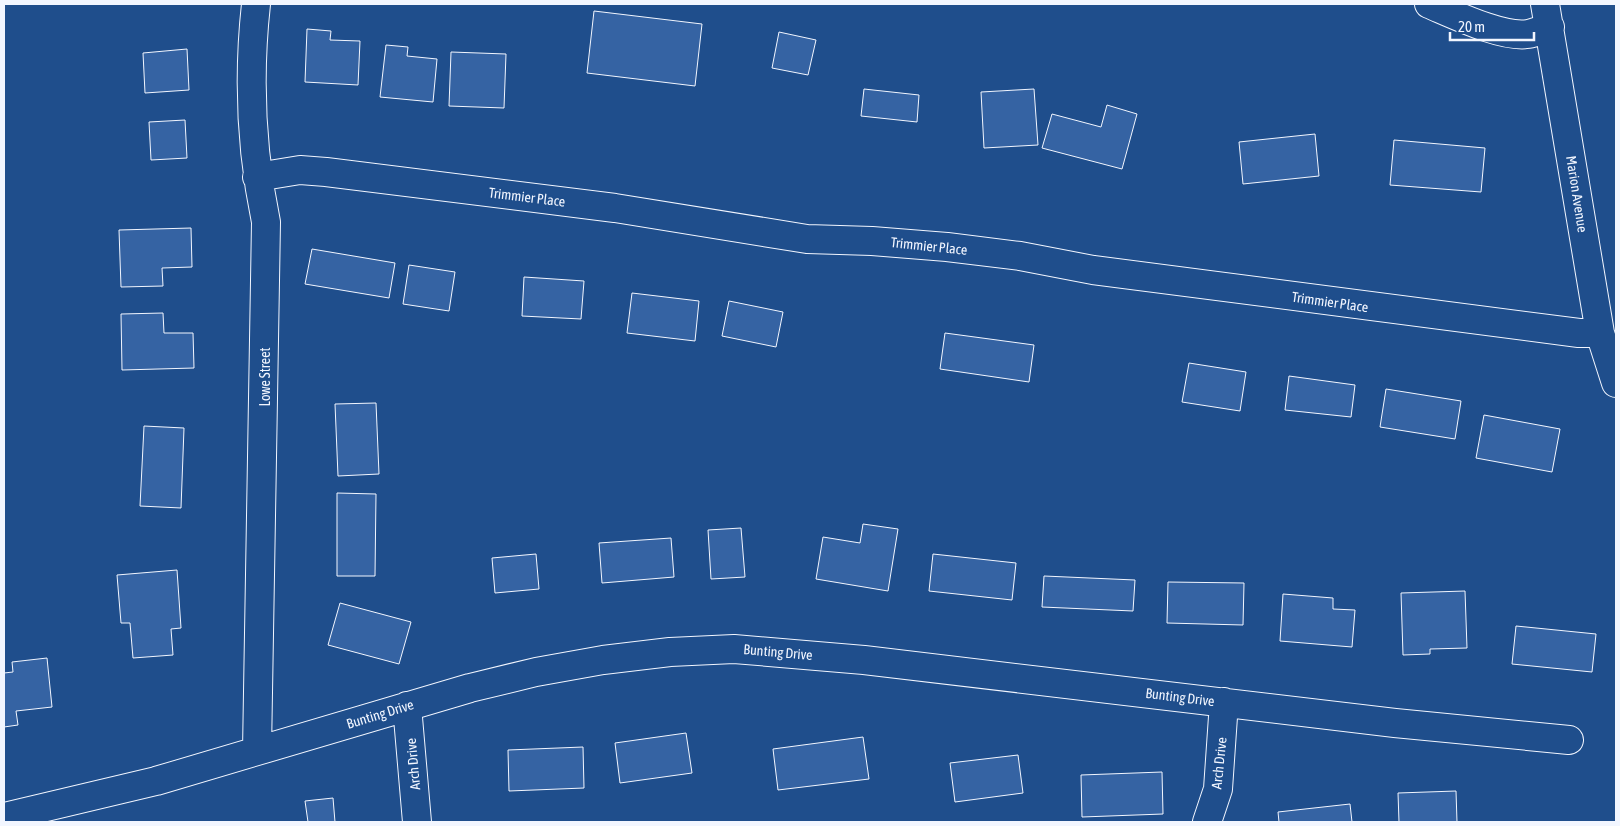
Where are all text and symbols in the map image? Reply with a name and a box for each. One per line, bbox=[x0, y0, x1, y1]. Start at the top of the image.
scale bar bbox=[1450, 10, 1534, 42]
text: 20 m bbox=[1458, 18, 1485, 35]
street label: Marion Avenue bbox=[1563, 155, 1591, 233]
street label: Trimmier Place bbox=[488, 184, 566, 210]
street label: Trimmier Place bbox=[890, 234, 968, 258]
street label: Trimmier Place bbox=[1291, 289, 1369, 315]
street label: Lowe Street bbox=[257, 347, 273, 407]
street label: Bunting Drive bbox=[743, 641, 813, 663]
street label: Bunting Drive bbox=[1145, 685, 1215, 709]
street label: Bunting Drive bbox=[345, 696, 415, 732]
street label: Arch Drive bbox=[1208, 736, 1230, 790]
street label: Arch Drive bbox=[403, 737, 423, 791]

